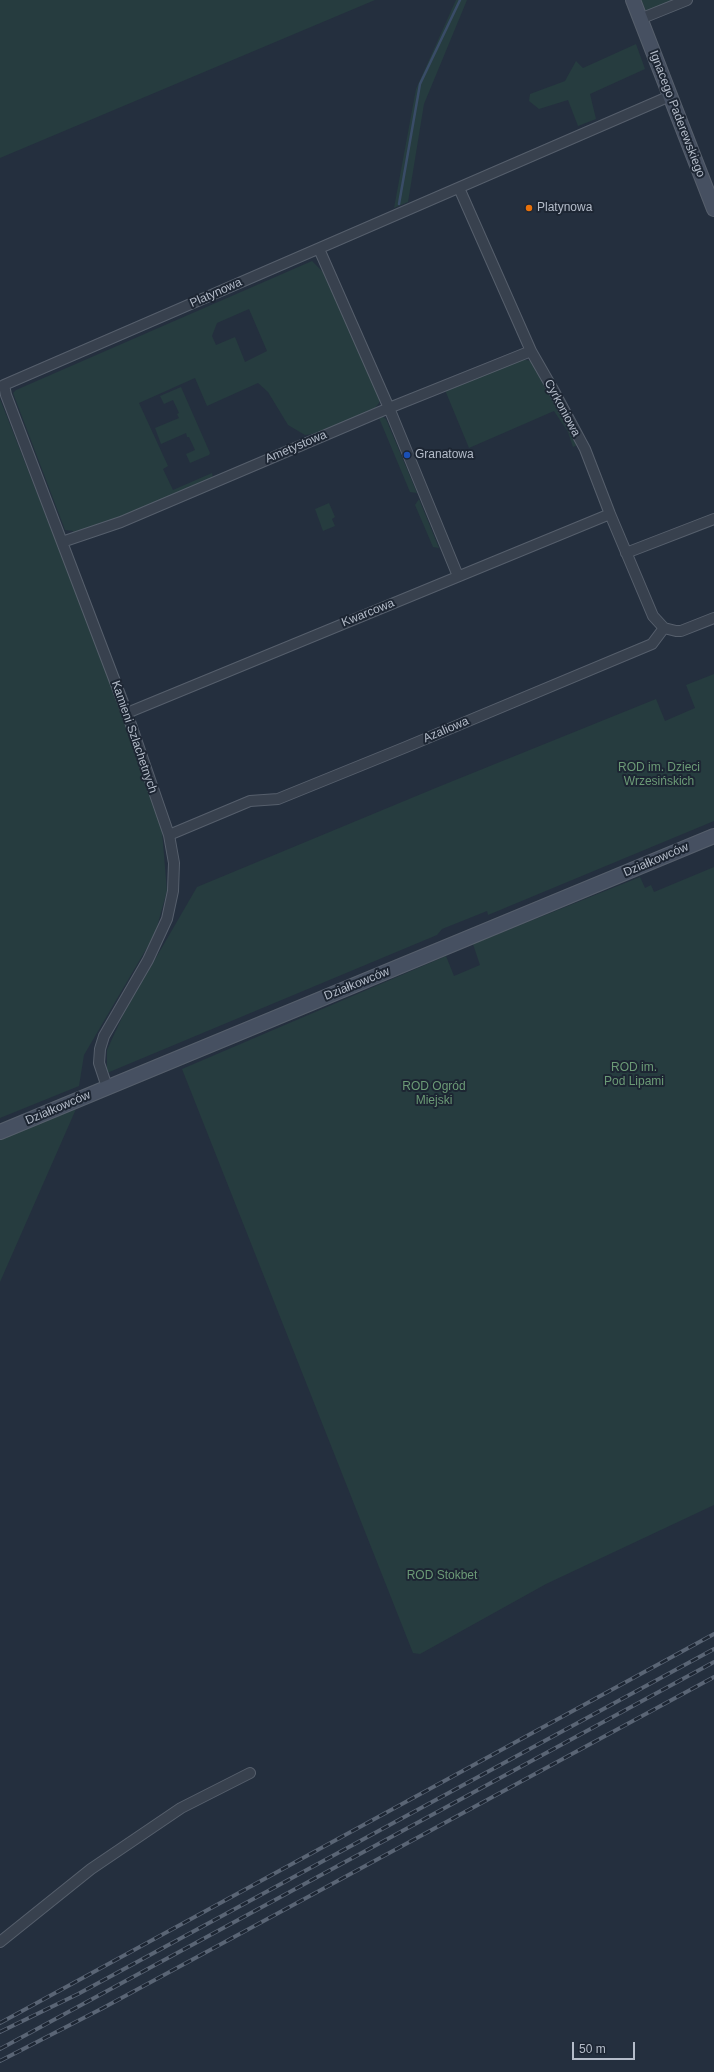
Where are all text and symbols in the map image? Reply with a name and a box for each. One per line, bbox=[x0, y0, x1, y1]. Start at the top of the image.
street label: Ignacego Paderewskiego bbox=[646, 49, 708, 179]
place label: Platynowa bbox=[537, 201, 592, 215]
marker: Platynowa bbox=[524, 203, 534, 213]
street label: Platynowa bbox=[188, 275, 244, 311]
street label: Cyrkoniowa bbox=[541, 377, 583, 439]
street label: Ametystowa bbox=[263, 428, 329, 466]
place label: Granatowa bbox=[415, 448, 474, 462]
marker: Granatowa bbox=[402, 450, 412, 460]
street label: Kwarcowa bbox=[340, 596, 396, 630]
street label: Kamieni Szlachetnych bbox=[108, 679, 160, 795]
street label: Azaliowa bbox=[421, 714, 471, 746]
park label: ROD im. Dzieci Wrzesińskich bbox=[618, 761, 700, 789]
street label: Działkowców bbox=[621, 840, 691, 880]
street label: Działkowców bbox=[322, 964, 392, 1004]
park label: ROD im. Pod Lipami bbox=[604, 1061, 664, 1089]
park label: ROD Ogród Miejski bbox=[402, 1080, 466, 1108]
street label: Działkowców bbox=[23, 1088, 93, 1128]
park label: ROD Stokbet bbox=[407, 1569, 477, 1583]
scale bar bbox=[574, 2034, 637, 2060]
text: 50 m bbox=[579, 2042, 606, 2056]

